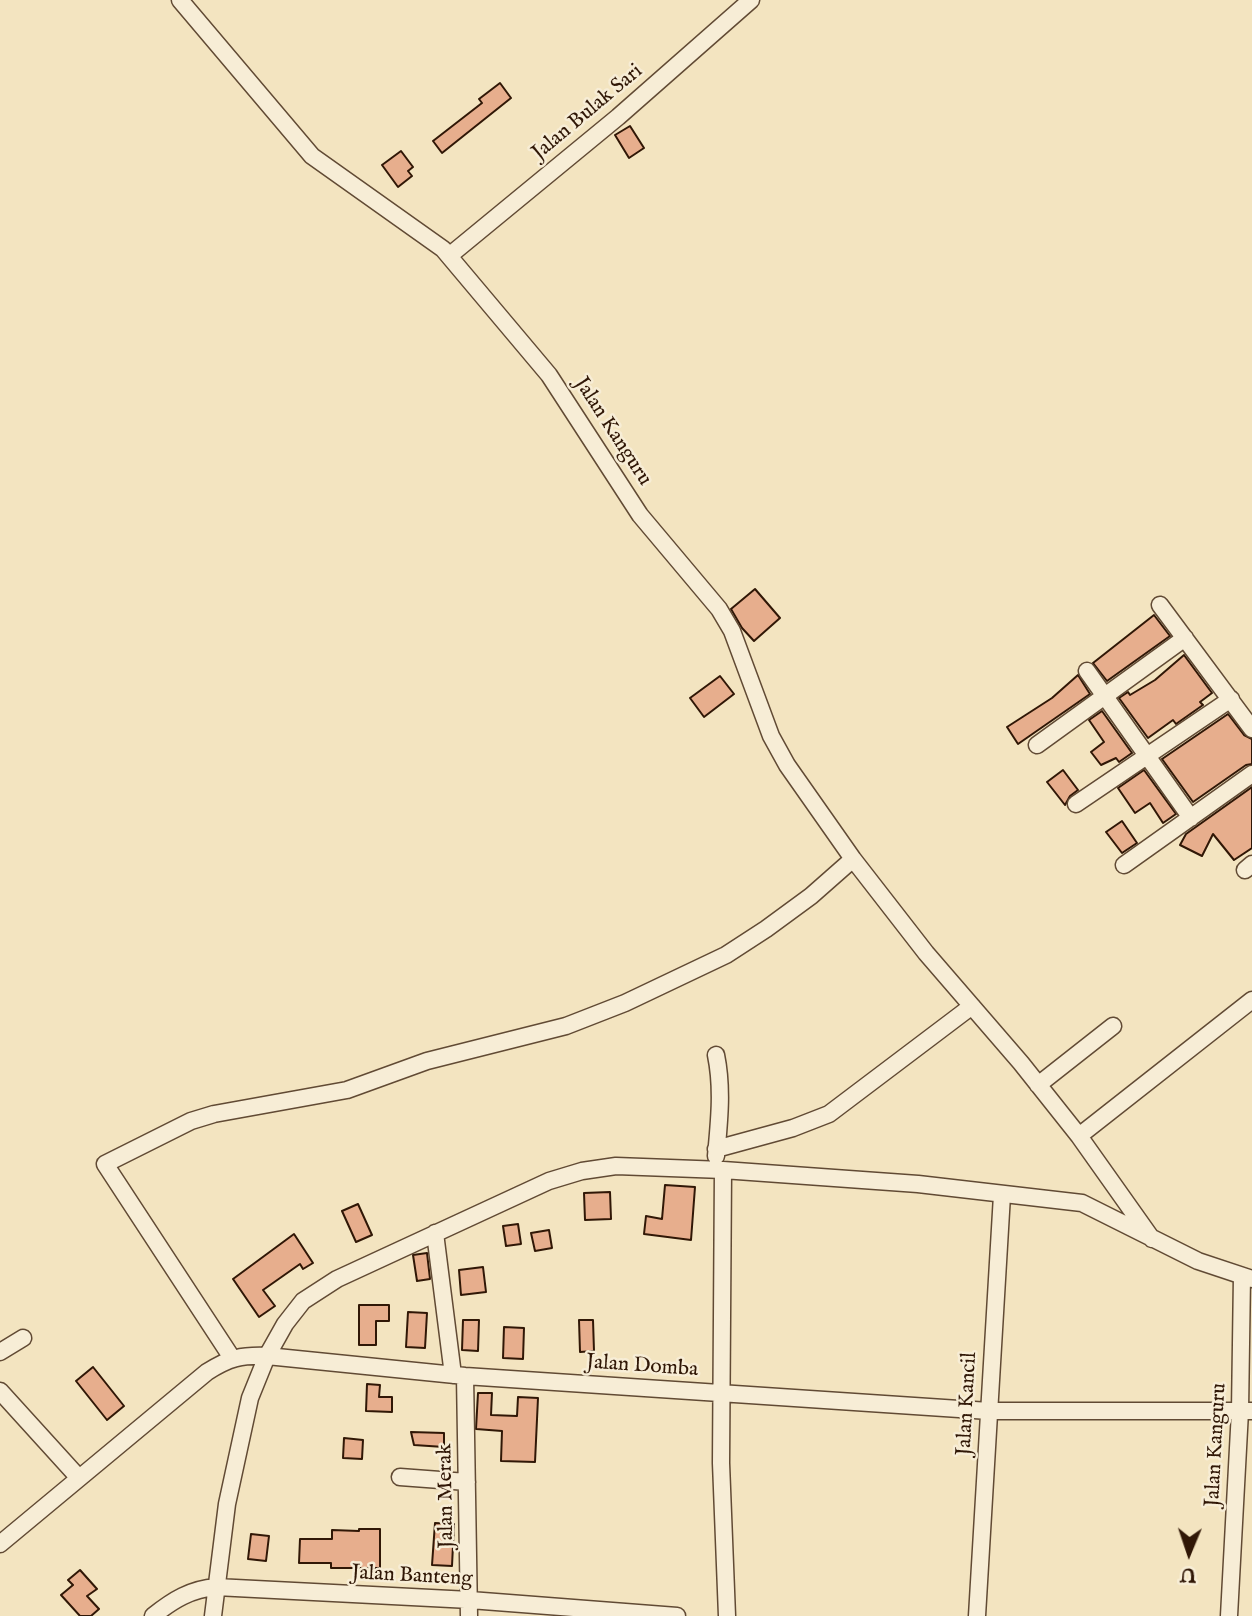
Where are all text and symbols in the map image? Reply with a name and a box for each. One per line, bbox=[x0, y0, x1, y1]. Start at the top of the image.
street label: Jalan Bulak Sari bbox=[528, 60, 648, 166]
street label: Jalan Kanguru bbox=[568, 373, 656, 491]
street label: Jalan Domba bbox=[585, 1351, 699, 1383]
street label: Jalan Kancil bbox=[953, 1352, 983, 1456]
street label: Jalan Kanguru bbox=[1201, 1382, 1233, 1508]
street label: Jalan Merak bbox=[433, 1443, 461, 1549]
north arrow bbox=[1154, 1518, 1224, 1588]
street label: Jalan Banteng bbox=[351, 1561, 473, 1593]
text: U bbox=[1180, 1562, 1197, 1586]

